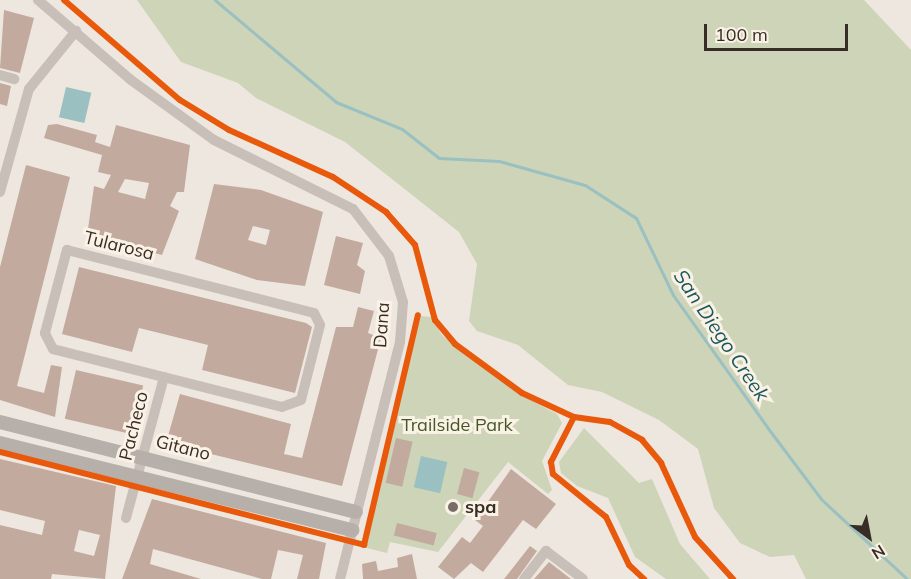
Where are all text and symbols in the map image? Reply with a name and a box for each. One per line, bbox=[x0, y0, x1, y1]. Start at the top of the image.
scale bar bbox=[707, 12, 851, 50]
text: 100 m bbox=[715, 23, 768, 46]
street label: Tularosa bbox=[82, 227, 156, 265]
water label: San Diego Creek bbox=[669, 265, 775, 405]
street label: Dana bbox=[370, 302, 394, 348]
street label: Pacheco bbox=[115, 389, 153, 463]
park label: Trailside Park bbox=[401, 414, 513, 436]
street label: Gitano bbox=[154, 431, 212, 465]
place label: spa bbox=[465, 496, 496, 518]
marker: spa bbox=[446, 500, 460, 514]
north arrow bbox=[839, 507, 899, 567]
text: N bbox=[868, 541, 889, 564]

